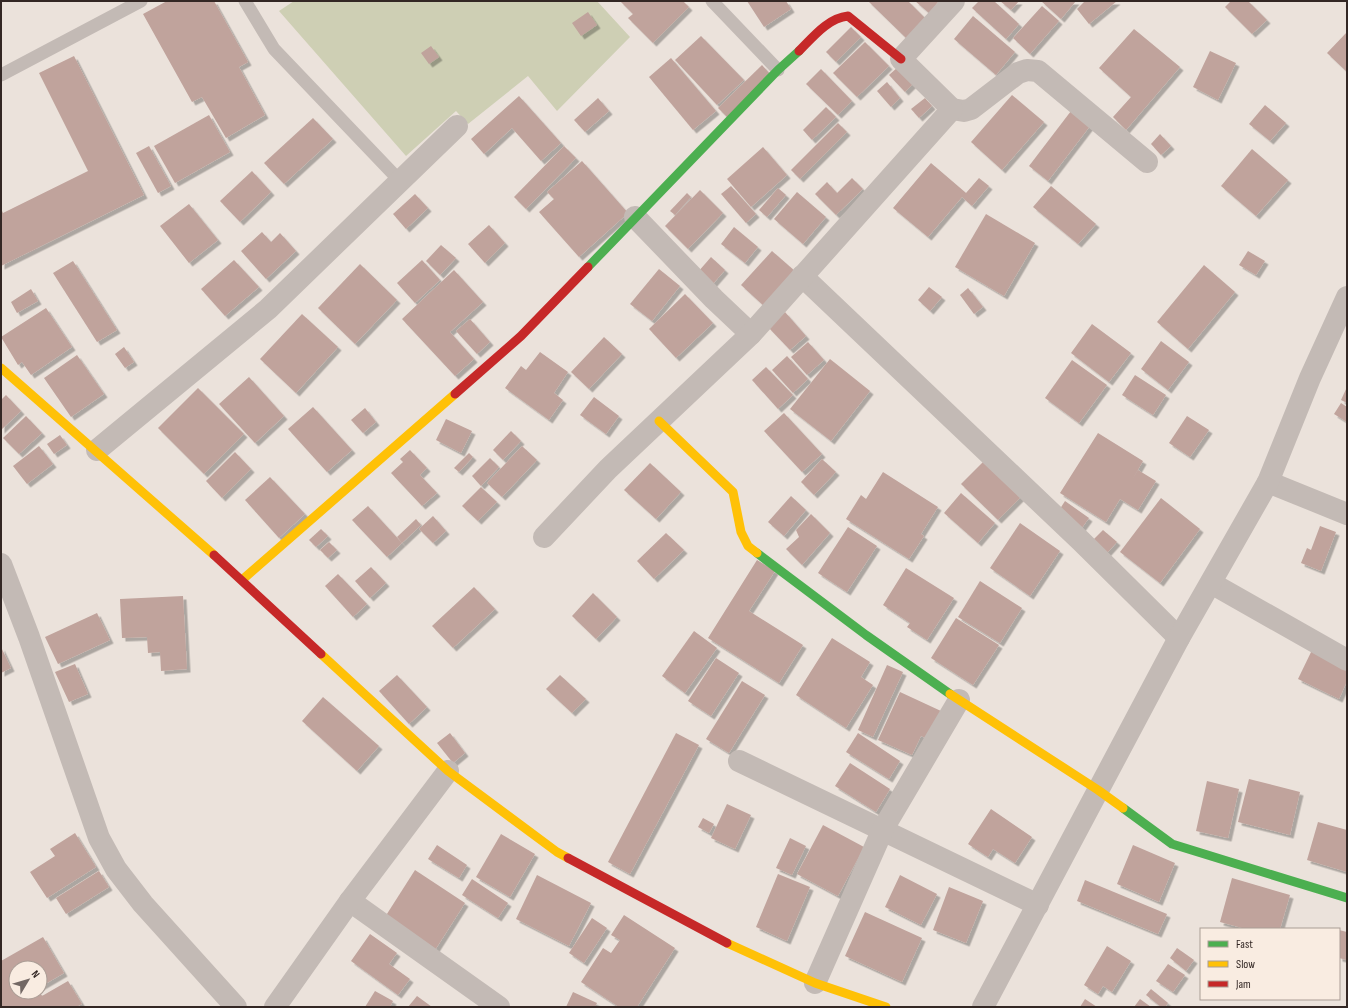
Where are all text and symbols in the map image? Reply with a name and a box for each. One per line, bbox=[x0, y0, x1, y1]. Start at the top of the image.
legend bbox=[1200, 928, 1340, 1000]
text: Fast bbox=[1236, 937, 1253, 952]
text: Slow bbox=[1236, 957, 1255, 972]
north arrow bbox=[8, 960, 48, 1000]
text: N bbox=[29, 968, 42, 981]
text: Jam bbox=[1235, 977, 1251, 992]

